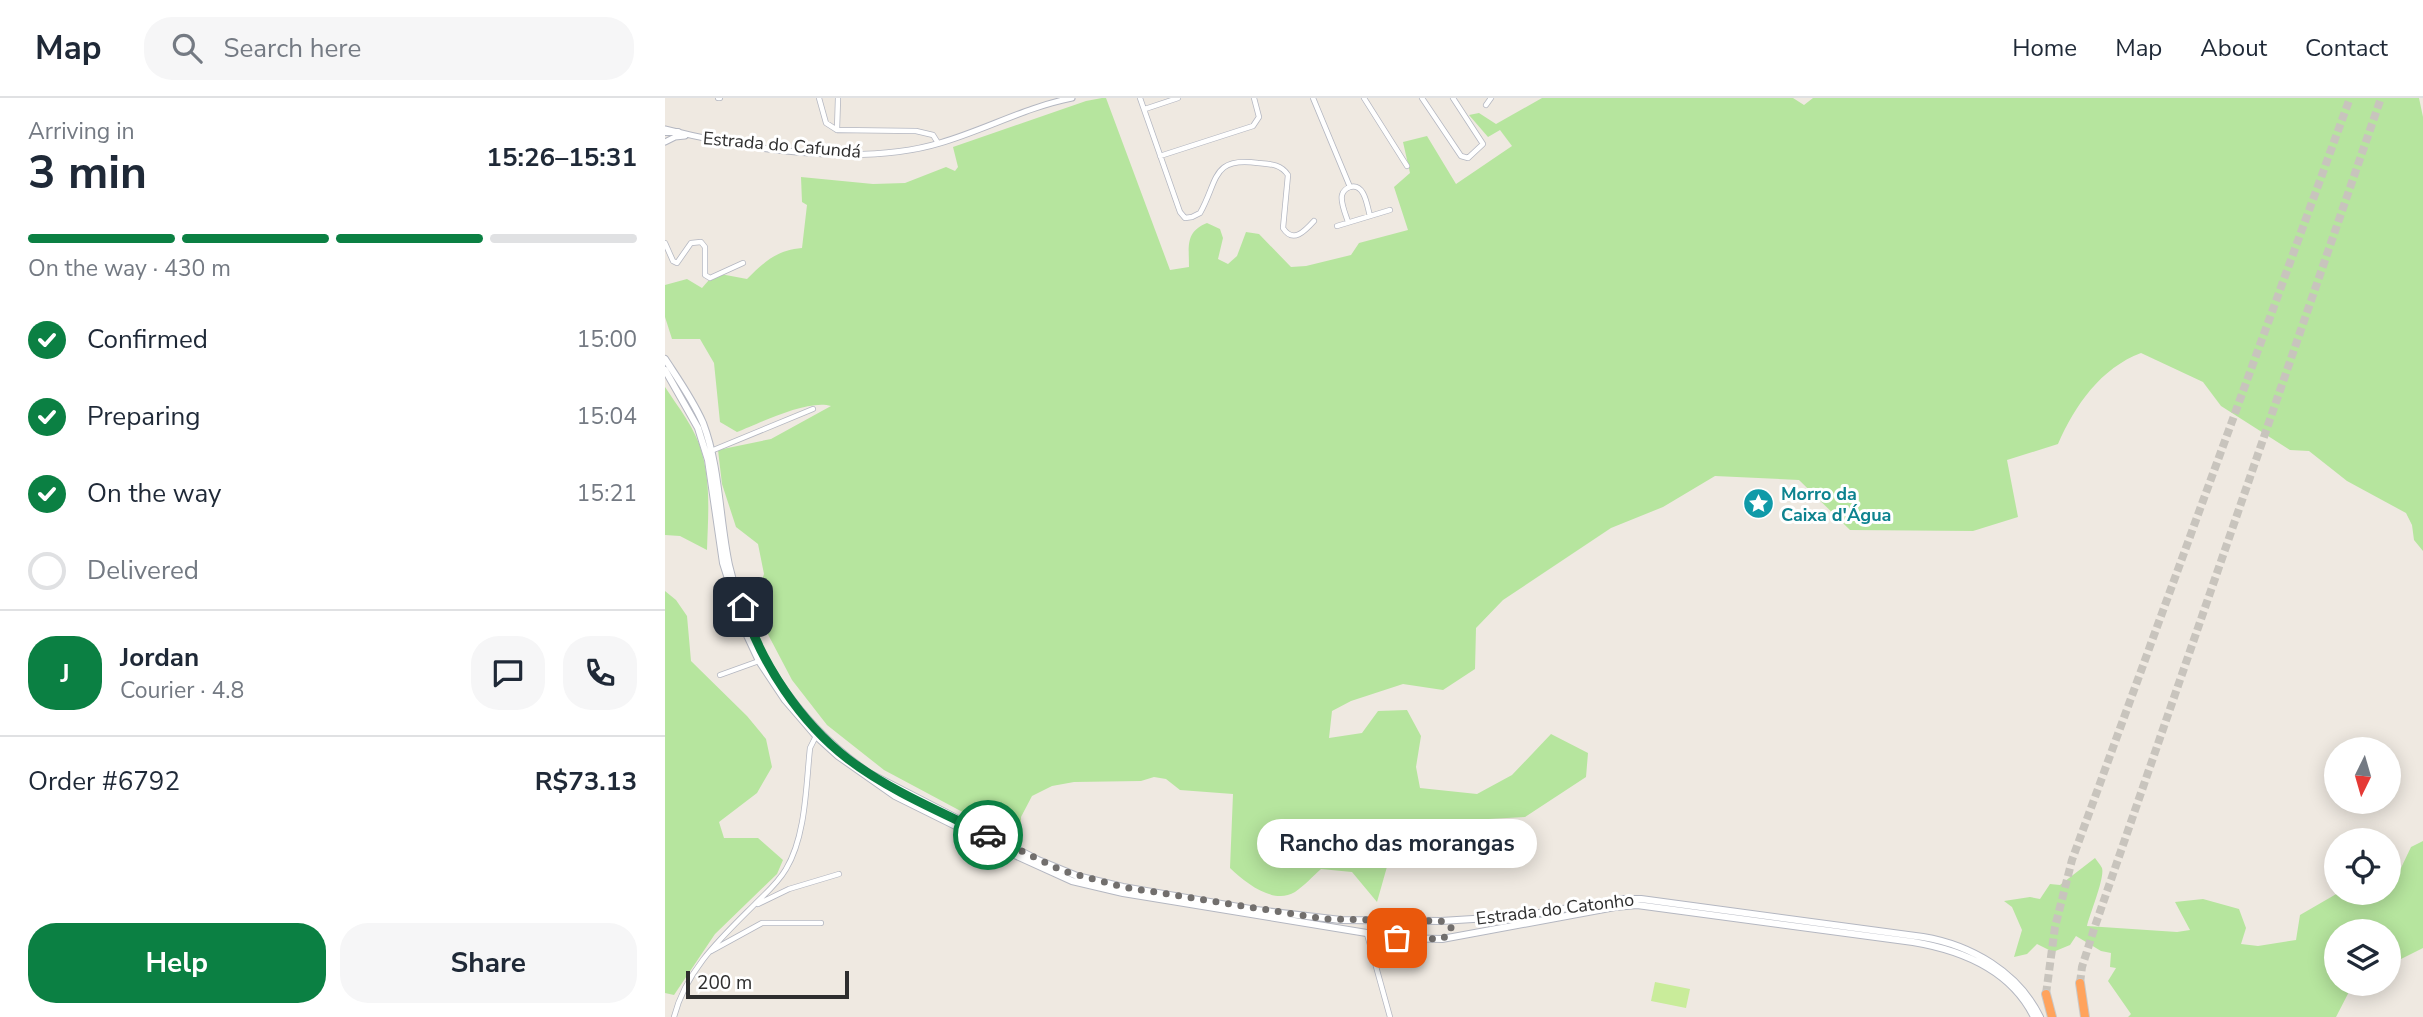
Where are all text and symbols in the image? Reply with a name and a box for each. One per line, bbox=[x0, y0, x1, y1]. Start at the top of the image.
search box bbox=[144, 17, 634, 80]
text: Map bbox=[35, 26, 102, 71]
icon: search bbox=[168, 29, 206, 67]
text: Search here bbox=[224, 31, 361, 66]
text: Home bbox=[2012, 32, 2077, 64]
text: Map bbox=[2115, 32, 2162, 64]
text: About bbox=[2200, 32, 2267, 64]
text: Contact bbox=[2305, 32, 2388, 64]
text: Arriving in bbox=[28, 116, 135, 147]
street label: Estrada do Cafundá bbox=[702, 126, 862, 164]
text: 15:26–15:31 bbox=[486, 140, 637, 175]
text: 3 min bbox=[28, 141, 147, 204]
text: On the way · 430 m bbox=[28, 253, 231, 284]
icon: check bbox=[28, 321, 66, 359]
text: Confirmed bbox=[87, 322, 208, 357]
text: 15:00 bbox=[577, 324, 637, 355]
icon: check bbox=[28, 398, 66, 436]
text: Preparing bbox=[87, 399, 200, 434]
text: 15:04 bbox=[577, 401, 637, 432]
icon: check bbox=[28, 475, 66, 513]
text: On the way bbox=[87, 476, 221, 511]
text: 15:21 bbox=[577, 478, 637, 509]
place label: Morro da Caixa d'Água bbox=[1781, 482, 1891, 527]
place icon: Morro da Caixa d'Água bbox=[1741, 487, 1775, 521]
text: Delivered bbox=[87, 553, 199, 588]
pin bbox=[713, 577, 773, 637]
icon: home bbox=[724, 588, 762, 626]
button: chat bbox=[471, 636, 545, 710]
button: phone bbox=[563, 636, 637, 710]
text: Jordan bbox=[120, 640, 199, 675]
text: J bbox=[60, 656, 70, 691]
text: Courier · 4.8 bbox=[120, 675, 244, 706]
north arrow bbox=[2324, 737, 2401, 814]
map controls bbox=[2324, 737, 2401, 996]
text: Order #6792 bbox=[28, 764, 180, 799]
text: R$73.13 bbox=[535, 764, 637, 799]
courier bbox=[953, 800, 1023, 870]
icon: car bbox=[969, 816, 1007, 854]
callout: Rancho das morangas bbox=[1257, 819, 1537, 868]
text: Rancho das morangas bbox=[1279, 828, 1515, 859]
button: locate bbox=[2324, 828, 2401, 905]
street label: Estrada do Catonho bbox=[1475, 887, 1635, 931]
pin bbox=[1367, 908, 1427, 968]
icon: bag bbox=[1378, 919, 1416, 957]
button: layers bbox=[2324, 919, 2401, 996]
button: Help bbox=[28, 923, 326, 1003]
button: Share bbox=[340, 923, 637, 1003]
scale bar bbox=[686, 968, 849, 1000]
text: 200 m bbox=[697, 970, 752, 996]

